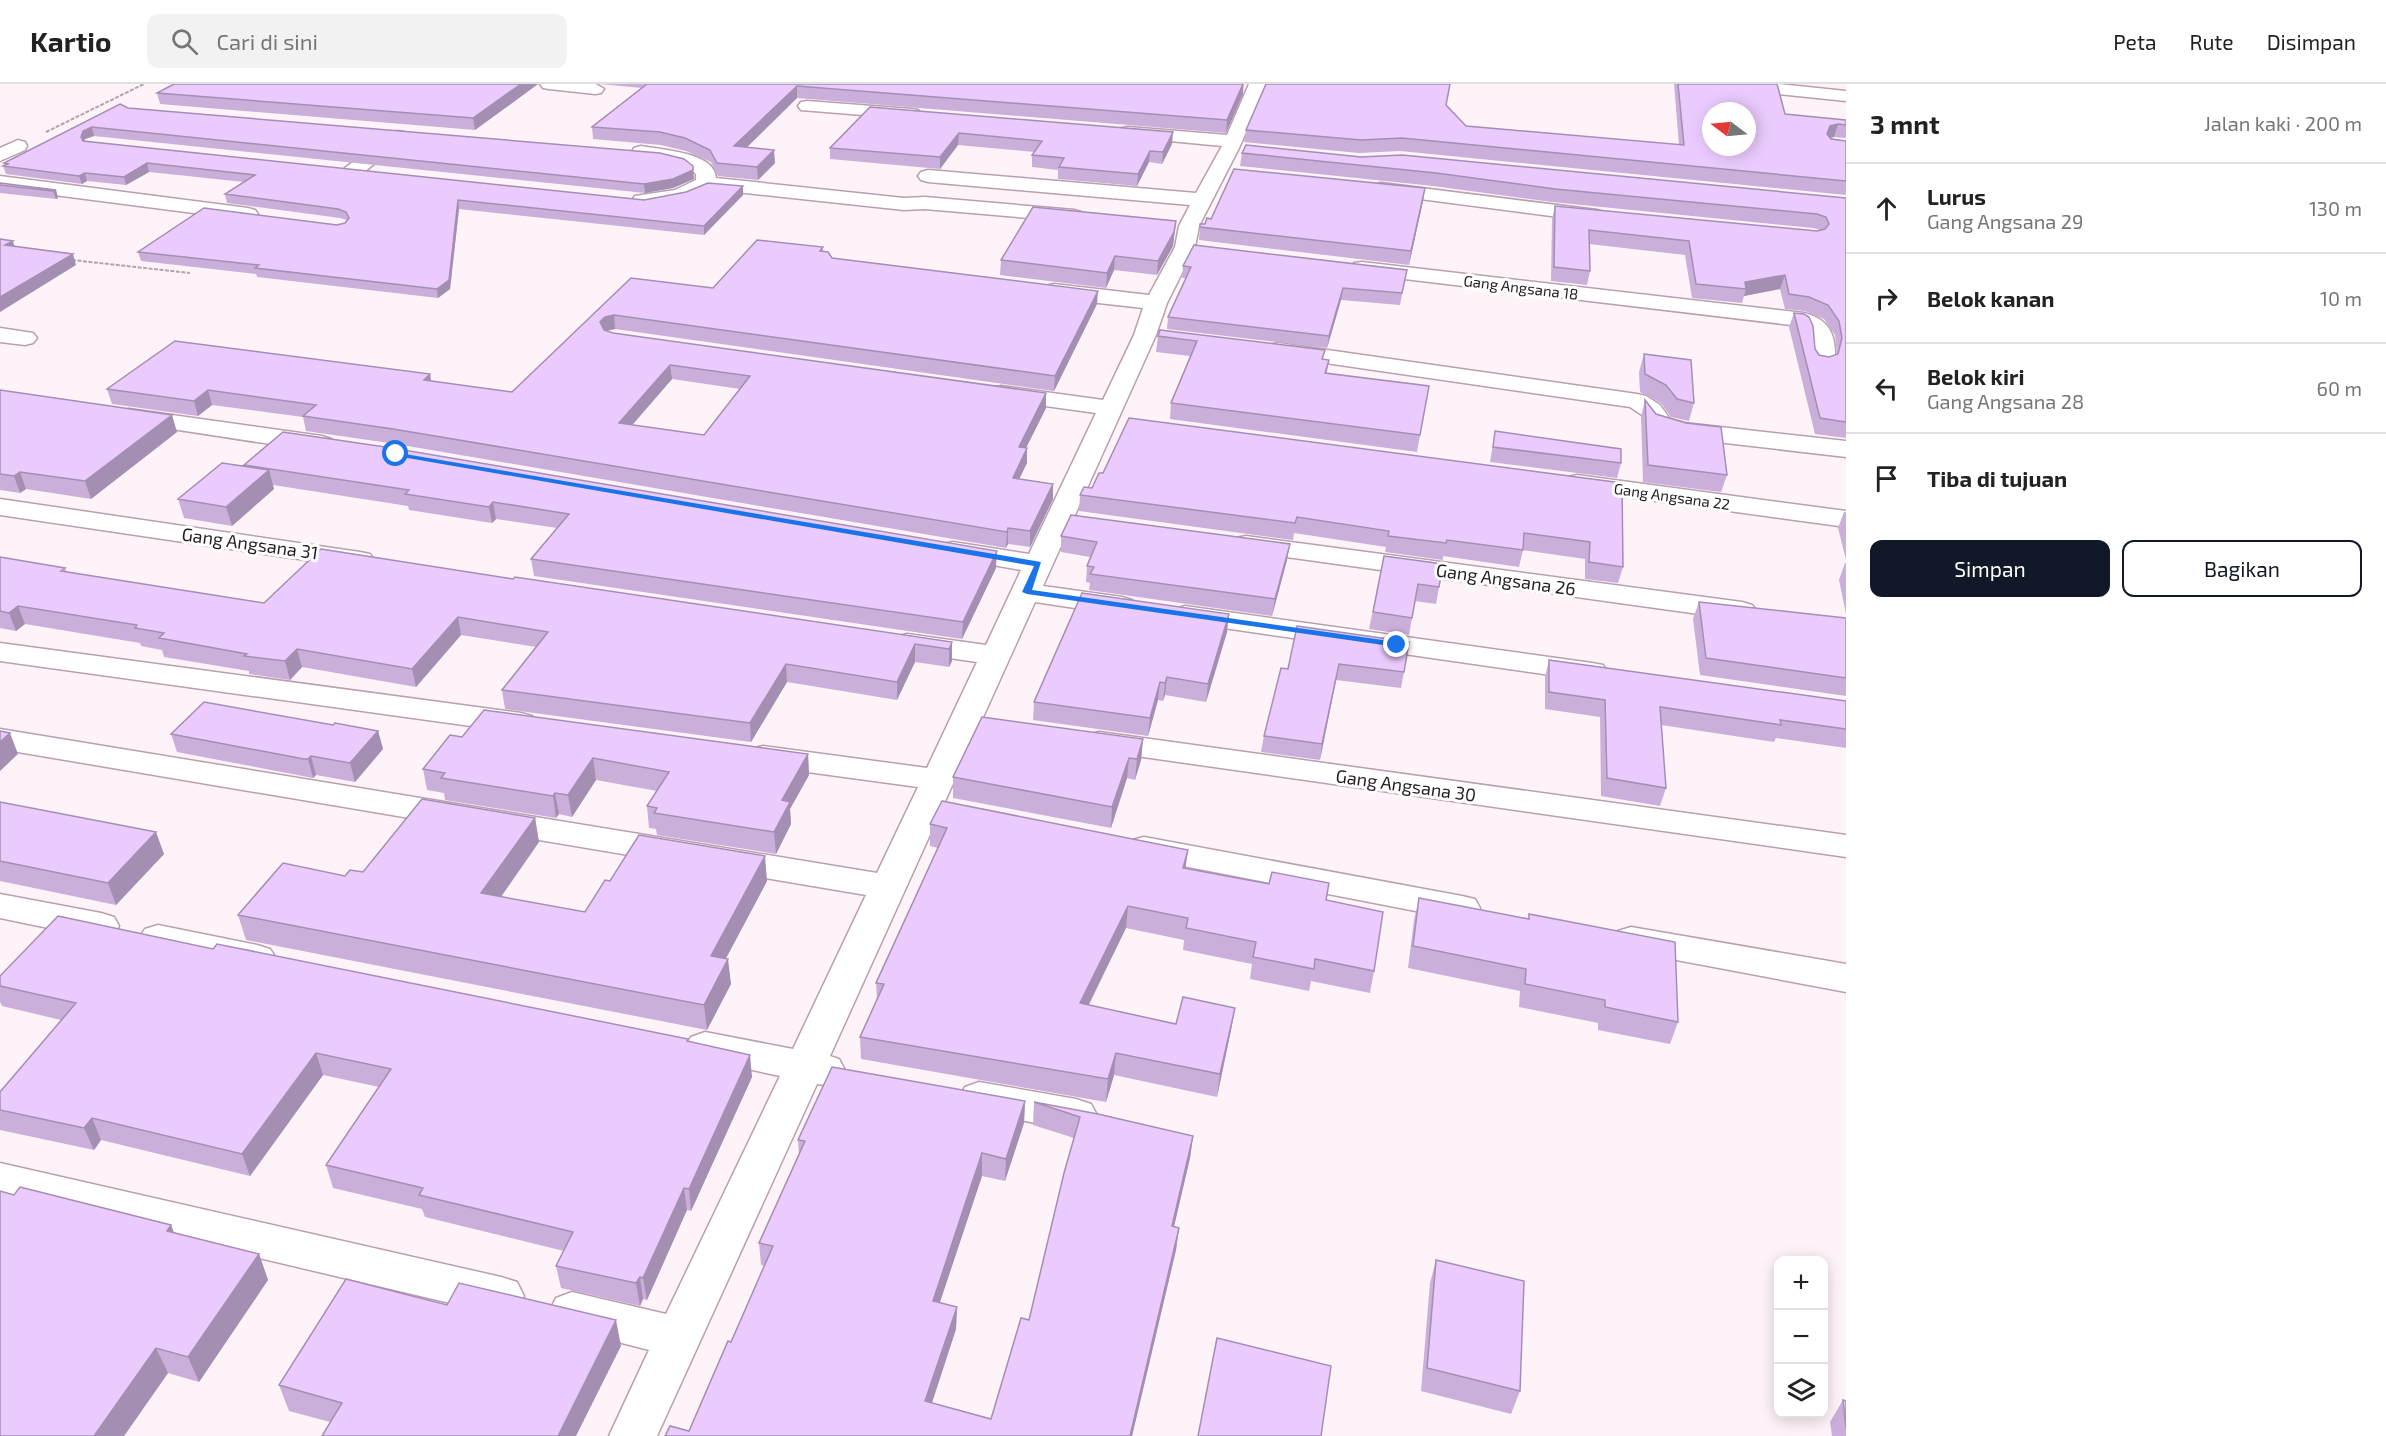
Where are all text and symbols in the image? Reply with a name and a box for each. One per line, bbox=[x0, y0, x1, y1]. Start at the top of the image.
search box bbox=[147, 14, 567, 68]
text: Kartio bbox=[30, 24, 111, 58]
icon: search bbox=[168, 25, 201, 58]
text: Cari di sini bbox=[216, 28, 318, 54]
text: Peta bbox=[2113, 29, 2156, 54]
text: Rute bbox=[2189, 29, 2234, 54]
text: Disimpan bbox=[2267, 29, 2356, 54]
north arrow bbox=[1702, 102, 1756, 156]
text: 3 mnt bbox=[1870, 108, 1940, 139]
text: Jalan kaki · 200 m bbox=[2204, 111, 2362, 135]
text: Lurus bbox=[1927, 183, 1986, 209]
icon: ahead bbox=[1870, 192, 1903, 225]
text: 130 m bbox=[2309, 196, 2362, 220]
text: Gang Angsana 29 bbox=[1927, 209, 2083, 233]
street label: Gang Angsana 18 bbox=[1463, 271, 1579, 303]
icon: right bbox=[1870, 282, 1903, 315]
text: Belok kanan bbox=[1927, 285, 2054, 311]
text: 10 m bbox=[2320, 286, 2362, 310]
text: Belok kiri bbox=[1927, 363, 2024, 389]
icon: left bbox=[1870, 372, 1903, 405]
text: 60 m bbox=[2317, 376, 2362, 400]
text: Gang Angsana 28 bbox=[1927, 389, 2084, 413]
route start bbox=[382, 440, 408, 466]
icon: arrive bbox=[1870, 462, 1903, 495]
text: Tiba di tujuan bbox=[1927, 465, 2067, 491]
street label: Gang Angsana 22 bbox=[1613, 479, 1731, 513]
street label: Gang Angsana 31 bbox=[180, 523, 320, 563]
button: Simpan bbox=[1870, 540, 2110, 597]
button: Bagikan bbox=[2122, 540, 2362, 597]
street label: Gang Angsana 26 bbox=[1435, 558, 1577, 600]
route end bbox=[1383, 631, 1409, 657]
street label: Gang Angsana 30 bbox=[1335, 764, 1477, 806]
map controls bbox=[1774, 1256, 1828, 1418]
button: + bbox=[1774, 1256, 1828, 1310]
button: − bbox=[1774, 1310, 1828, 1364]
button: layers bbox=[1774, 1364, 1828, 1418]

